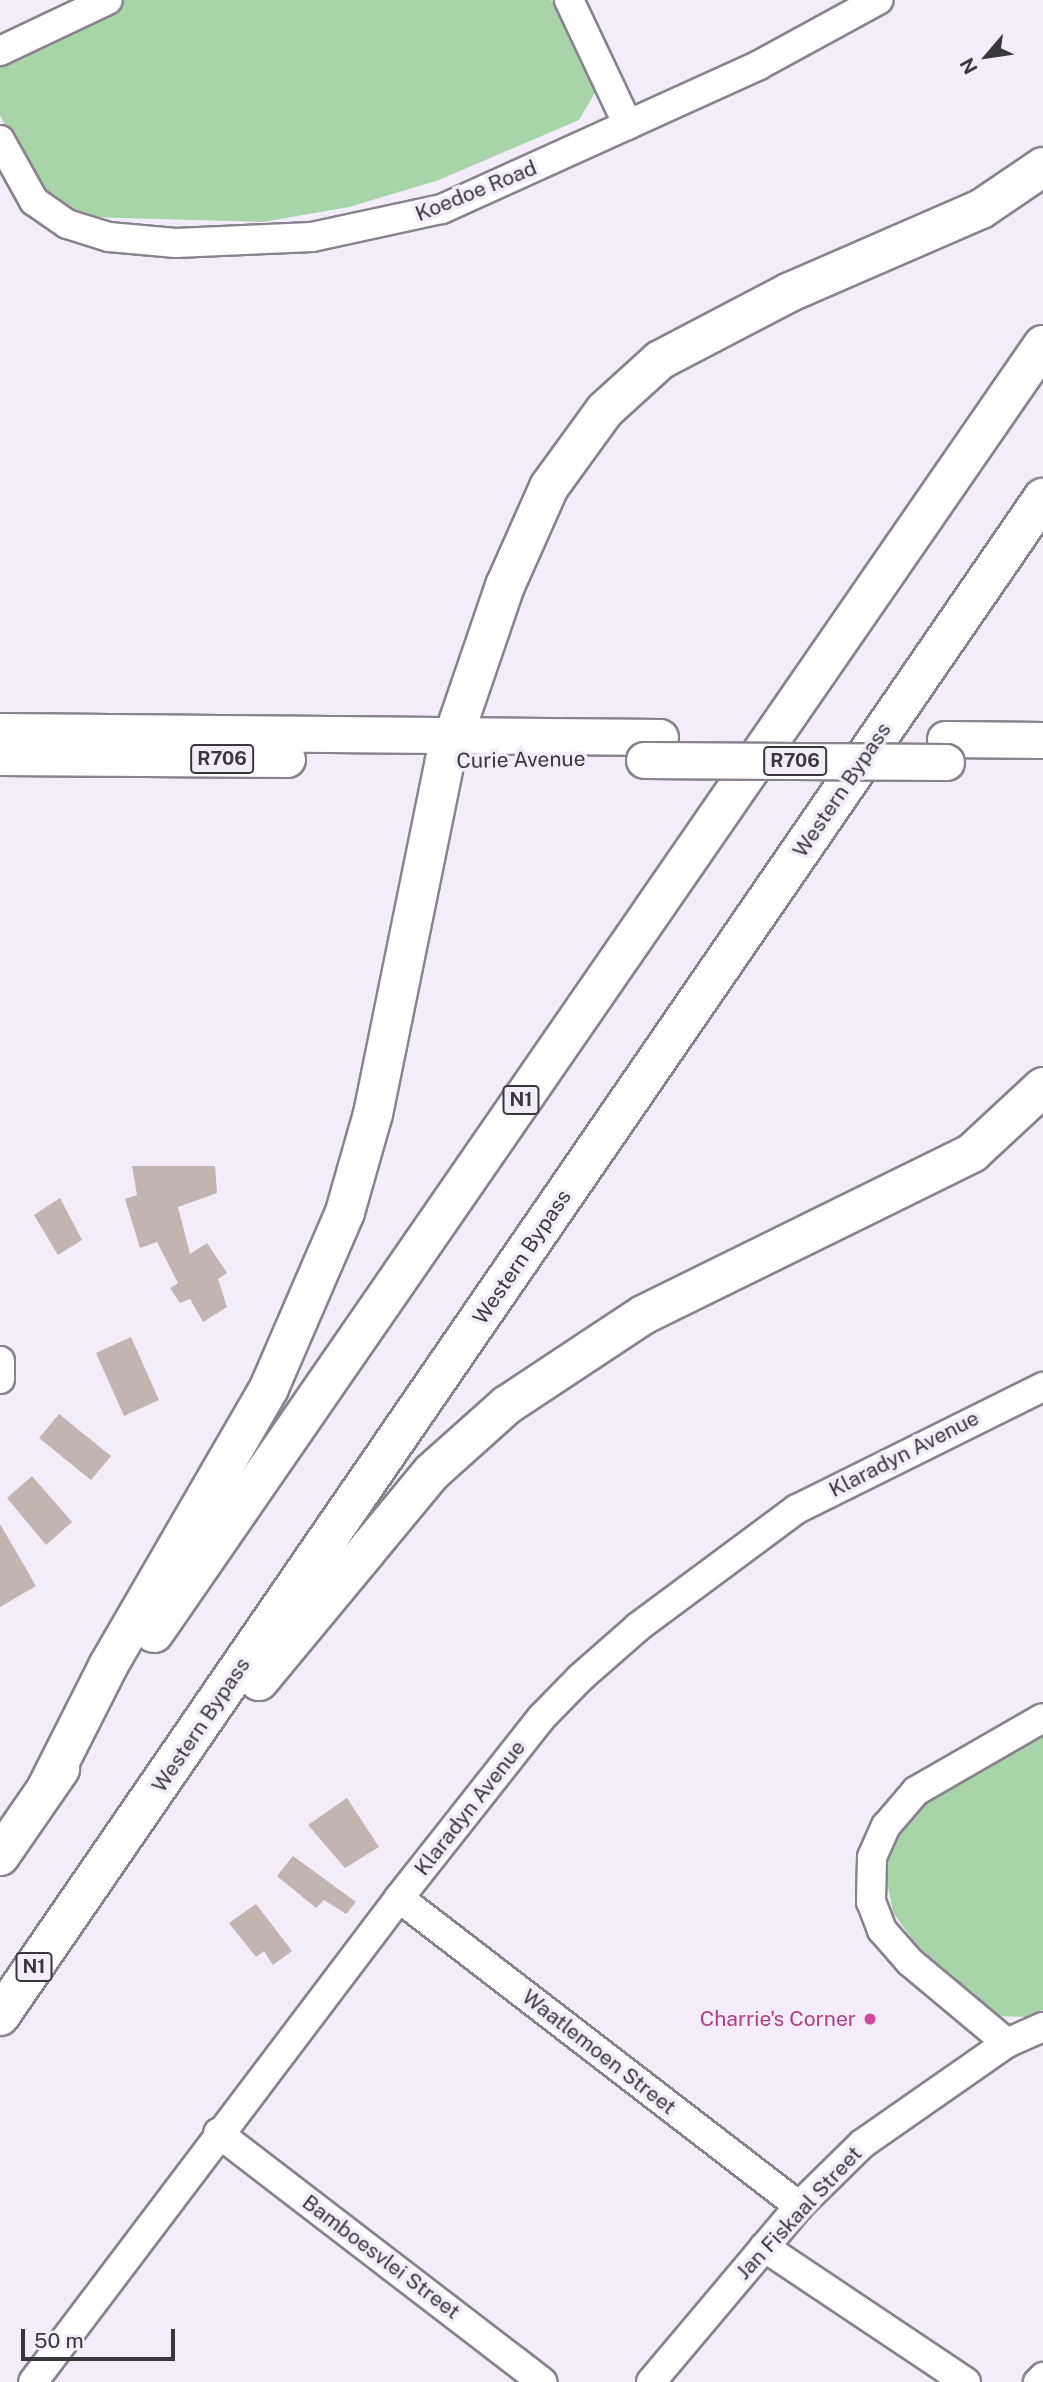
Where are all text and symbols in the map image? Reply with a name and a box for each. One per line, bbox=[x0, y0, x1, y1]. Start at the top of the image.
north arrow bbox=[952, 21, 1022, 91]
text: N bbox=[955, 54, 982, 78]
street label: Koedoe Road bbox=[412, 155, 540, 227]
street label: Western Bypass bbox=[788, 718, 896, 862]
road number: R706 bbox=[189, 744, 255, 774]
street label: Curie Avenue bbox=[456, 746, 586, 774]
road number: R706 bbox=[762, 746, 828, 776]
road number: N1 bbox=[502, 1084, 540, 1116]
street label: Western Bypass bbox=[468, 1185, 576, 1329]
street label: Klaradyn Avenue bbox=[825, 1405, 983, 1503]
street label: Western Bypass bbox=[147, 1653, 255, 1797]
street label: Klaradyn Avenue bbox=[409, 1735, 531, 1881]
road number: N1 bbox=[15, 1952, 53, 1982]
street label: Waatlemoen Street bbox=[517, 1984, 681, 2120]
place label: Charrie's Corner bbox=[700, 2006, 856, 2032]
marker: Charrie's Corner bbox=[862, 2011, 878, 2027]
street label: Jan Fiskaal Street bbox=[731, 2141, 867, 2285]
street label: Bamboesvlei Street bbox=[297, 2190, 465, 2324]
scale bar bbox=[24, 2316, 178, 2360]
text: 50 m bbox=[34, 2328, 84, 2353]

